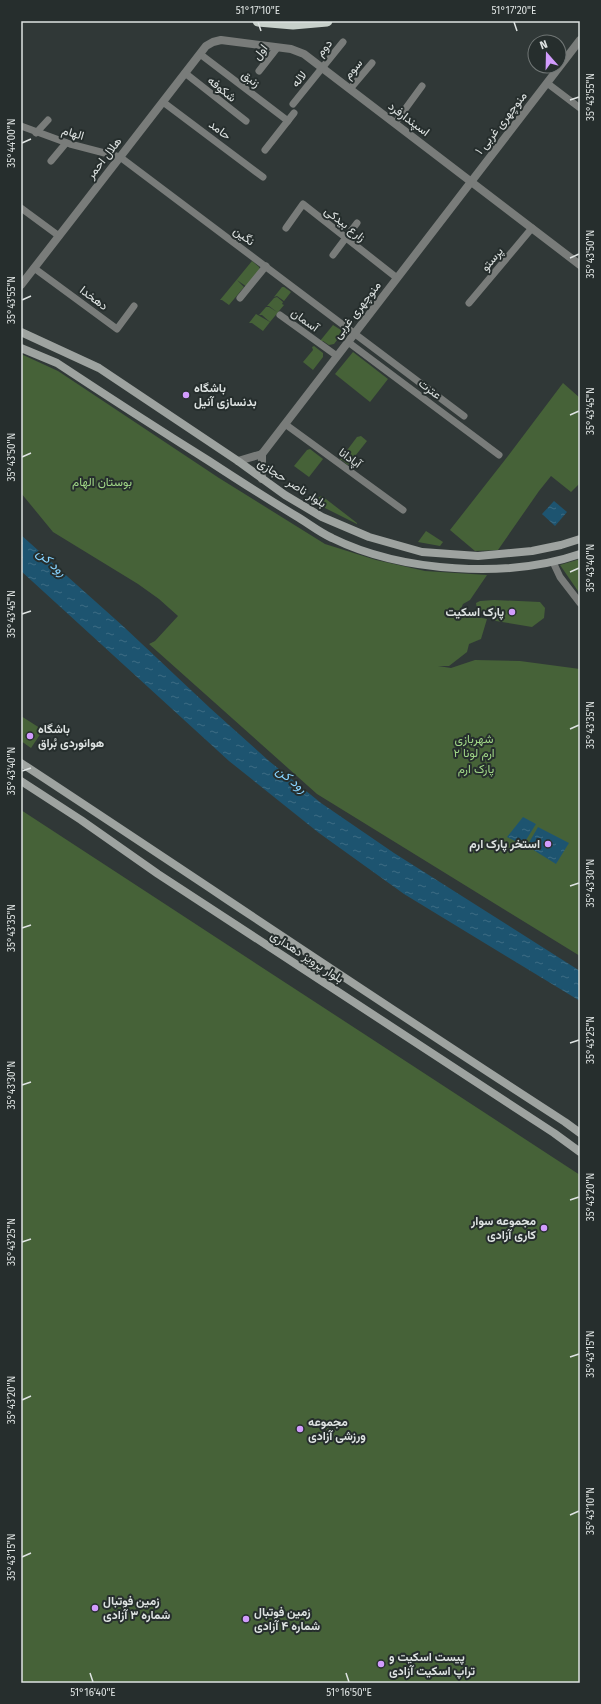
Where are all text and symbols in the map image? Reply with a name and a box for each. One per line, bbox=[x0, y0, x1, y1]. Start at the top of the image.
text: 51°17'10"E bbox=[236, 5, 280, 17]
text: 51°17'20"E bbox=[492, 5, 536, 17]
north arrow bbox=[527, 34, 567, 74]
street label: دوم bbox=[313, 36, 336, 60]
text: N bbox=[538, 38, 549, 52]
street label: اول bbox=[250, 41, 271, 63]
street label: سوم bbox=[341, 56, 366, 83]
street label: زنبق bbox=[238, 68, 263, 91]
street label: لاله bbox=[288, 68, 310, 90]
street label: شکوفه bbox=[204, 73, 239, 105]
text: 35°43'55"N bbox=[585, 73, 597, 121]
street label: منوچهری غربی ۱ bbox=[472, 89, 531, 158]
street label: اسپندارفرد bbox=[385, 99, 432, 140]
street label: حامد bbox=[206, 117, 234, 143]
text: 35°44'00"N bbox=[6, 118, 18, 168]
street label: الهام bbox=[60, 123, 86, 144]
street label: هلال احمر bbox=[83, 134, 125, 183]
street label: زارع بیدکی bbox=[321, 204, 368, 246]
street label: نگین bbox=[230, 223, 257, 249]
text: 35°43'50"N bbox=[585, 230, 597, 278]
street label: پرستو bbox=[478, 244, 507, 274]
text: 35°43'55"N bbox=[6, 276, 18, 324]
street label: منوچهری غربی bbox=[330, 278, 385, 342]
street label: دهخدا bbox=[77, 283, 111, 313]
street label: آسمان bbox=[289, 305, 322, 335]
street label: عترت bbox=[415, 376, 444, 403]
place label: باشگاه بدنسازی آنیل bbox=[194, 381, 257, 410]
text: 35°43'45"N bbox=[585, 387, 597, 435]
marker: باشگاه بدنسازی آنیل bbox=[181, 390, 191, 400]
text: 35°43'50"N bbox=[6, 433, 18, 481]
street label: آپادانا bbox=[335, 445, 365, 472]
street label: بلوار ناصر حجازی bbox=[254, 456, 329, 511]
park label: بوستان الهام bbox=[72, 475, 132, 490]
text: 35°43'40"N bbox=[585, 544, 597, 592]
water label: رود کن bbox=[33, 545, 70, 581]
text: 35°43'45"N bbox=[6, 590, 18, 638]
place label: پارک اسکیت bbox=[446, 605, 504, 620]
marker: پارک اسکیت bbox=[507, 607, 517, 617]
text: 35°43'35"N bbox=[585, 701, 597, 749]
place label: باشگاه هوانوردی بُراق bbox=[38, 722, 104, 751]
marker: باشگاه هوانوردی بُراق bbox=[25, 731, 35, 741]
park label: شهربازی ارم لونا ۲ bbox=[453, 732, 495, 761]
text: 35°43'40"N bbox=[6, 747, 18, 795]
park label: پارک ارم bbox=[458, 762, 495, 777]
water label: رود کن bbox=[273, 763, 310, 797]
place label: استخر پارک ارم bbox=[469, 837, 540, 852]
marker: استخر پارک ارم bbox=[543, 839, 553, 849]
text: 35°43'30"N bbox=[585, 859, 597, 907]
text: 35°43'35"N bbox=[6, 904, 18, 952]
street label: بلوار پرویز دهداری bbox=[267, 928, 346, 987]
text: 35°43'25"N bbox=[585, 1016, 597, 1064]
text: 35°43'30"N bbox=[6, 1061, 18, 1109]
text: 35°43'20"N bbox=[585, 1173, 597, 1221]
place label: مجموعه سوار کاری آزادی bbox=[470, 1214, 537, 1243]
text: 35°43'25"N bbox=[6, 1218, 18, 1266]
marker: مجموعه سوار کاری آزادی bbox=[539, 1223, 549, 1233]
text: 35°43'15"N bbox=[585, 1330, 597, 1378]
text: 35°43'20"N bbox=[6, 1376, 18, 1424]
place label: مجموعه ورزشی آزادی bbox=[308, 1415, 366, 1444]
marker: مجموعه ورزشی آزادی bbox=[295, 1424, 305, 1434]
text: 35°43'10"N bbox=[585, 1487, 597, 1535]
text: 35°43'15"N bbox=[6, 1533, 18, 1581]
place label: زمین فوتبال شماره ۳ آزادی bbox=[103, 1594, 171, 1623]
marker: زمین فوتبال شماره ۳ آزادی bbox=[90, 1603, 100, 1613]
place label: زمین فوتبال شماره ۴ آزادی bbox=[254, 1605, 321, 1634]
marker: زمین فوتبال شماره ۴ آزادی bbox=[241, 1614, 251, 1624]
place label: پیست اسکیت و تراپ اسکیت آزادی bbox=[389, 1650, 475, 1679]
marker: پیست اسکیت و تراپ اسکیت آزادی bbox=[376, 1659, 386, 1669]
text: 51°16'40"E bbox=[70, 1687, 116, 1699]
text: 51°16'50"E bbox=[326, 1687, 372, 1699]

